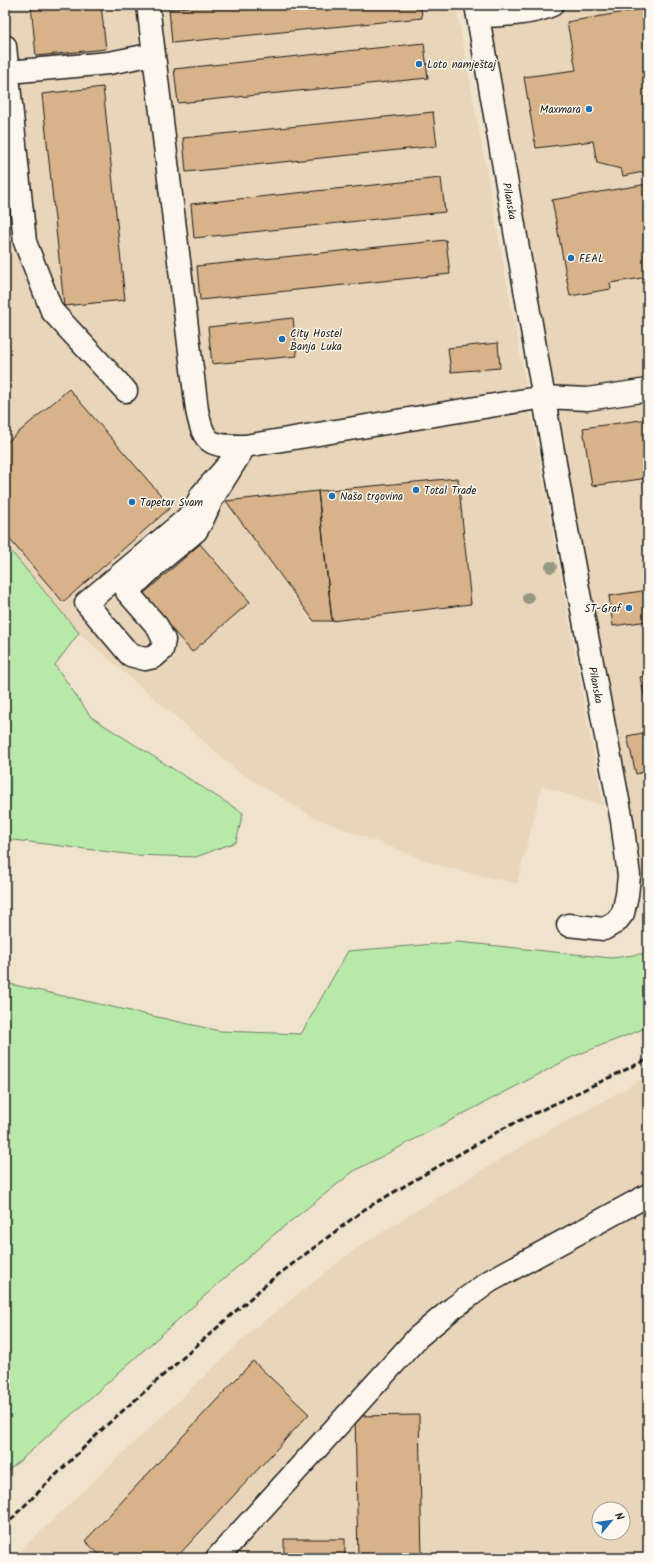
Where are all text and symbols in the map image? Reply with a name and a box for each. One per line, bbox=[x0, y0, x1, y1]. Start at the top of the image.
place label: Loto namještaj bbox=[427, 56, 497, 74]
marker: Loto namještaj bbox=[414, 59, 424, 69]
place label: Maxmara bbox=[540, 101, 581, 119]
marker: Maxmara bbox=[584, 104, 594, 114]
street label: Pilanska bbox=[497, 181, 521, 221]
place label: FEAL bbox=[579, 250, 604, 268]
marker: FEAL bbox=[566, 253, 576, 263]
place label: City Hostel Banja Luka bbox=[290, 325, 342, 356]
marker: City Hostel Banja Luka bbox=[277, 334, 287, 344]
place label: Total Trade bbox=[424, 482, 477, 500]
marker: Total Trade bbox=[411, 485, 421, 495]
place label: Naša trgovina bbox=[340, 488, 403, 506]
marker: Naša trgovina bbox=[327, 491, 337, 501]
place label: Tapetar Svam bbox=[140, 494, 203, 512]
marker: Tapetar Svam bbox=[127, 497, 137, 507]
place label: ST-Graf bbox=[585, 600, 623, 618]
marker: ST-Graf bbox=[624, 603, 634, 613]
street label: Pilanska bbox=[583, 665, 607, 705]
north arrow bbox=[591, 1501, 631, 1541]
text: N bbox=[609, 1509, 628, 1524]

